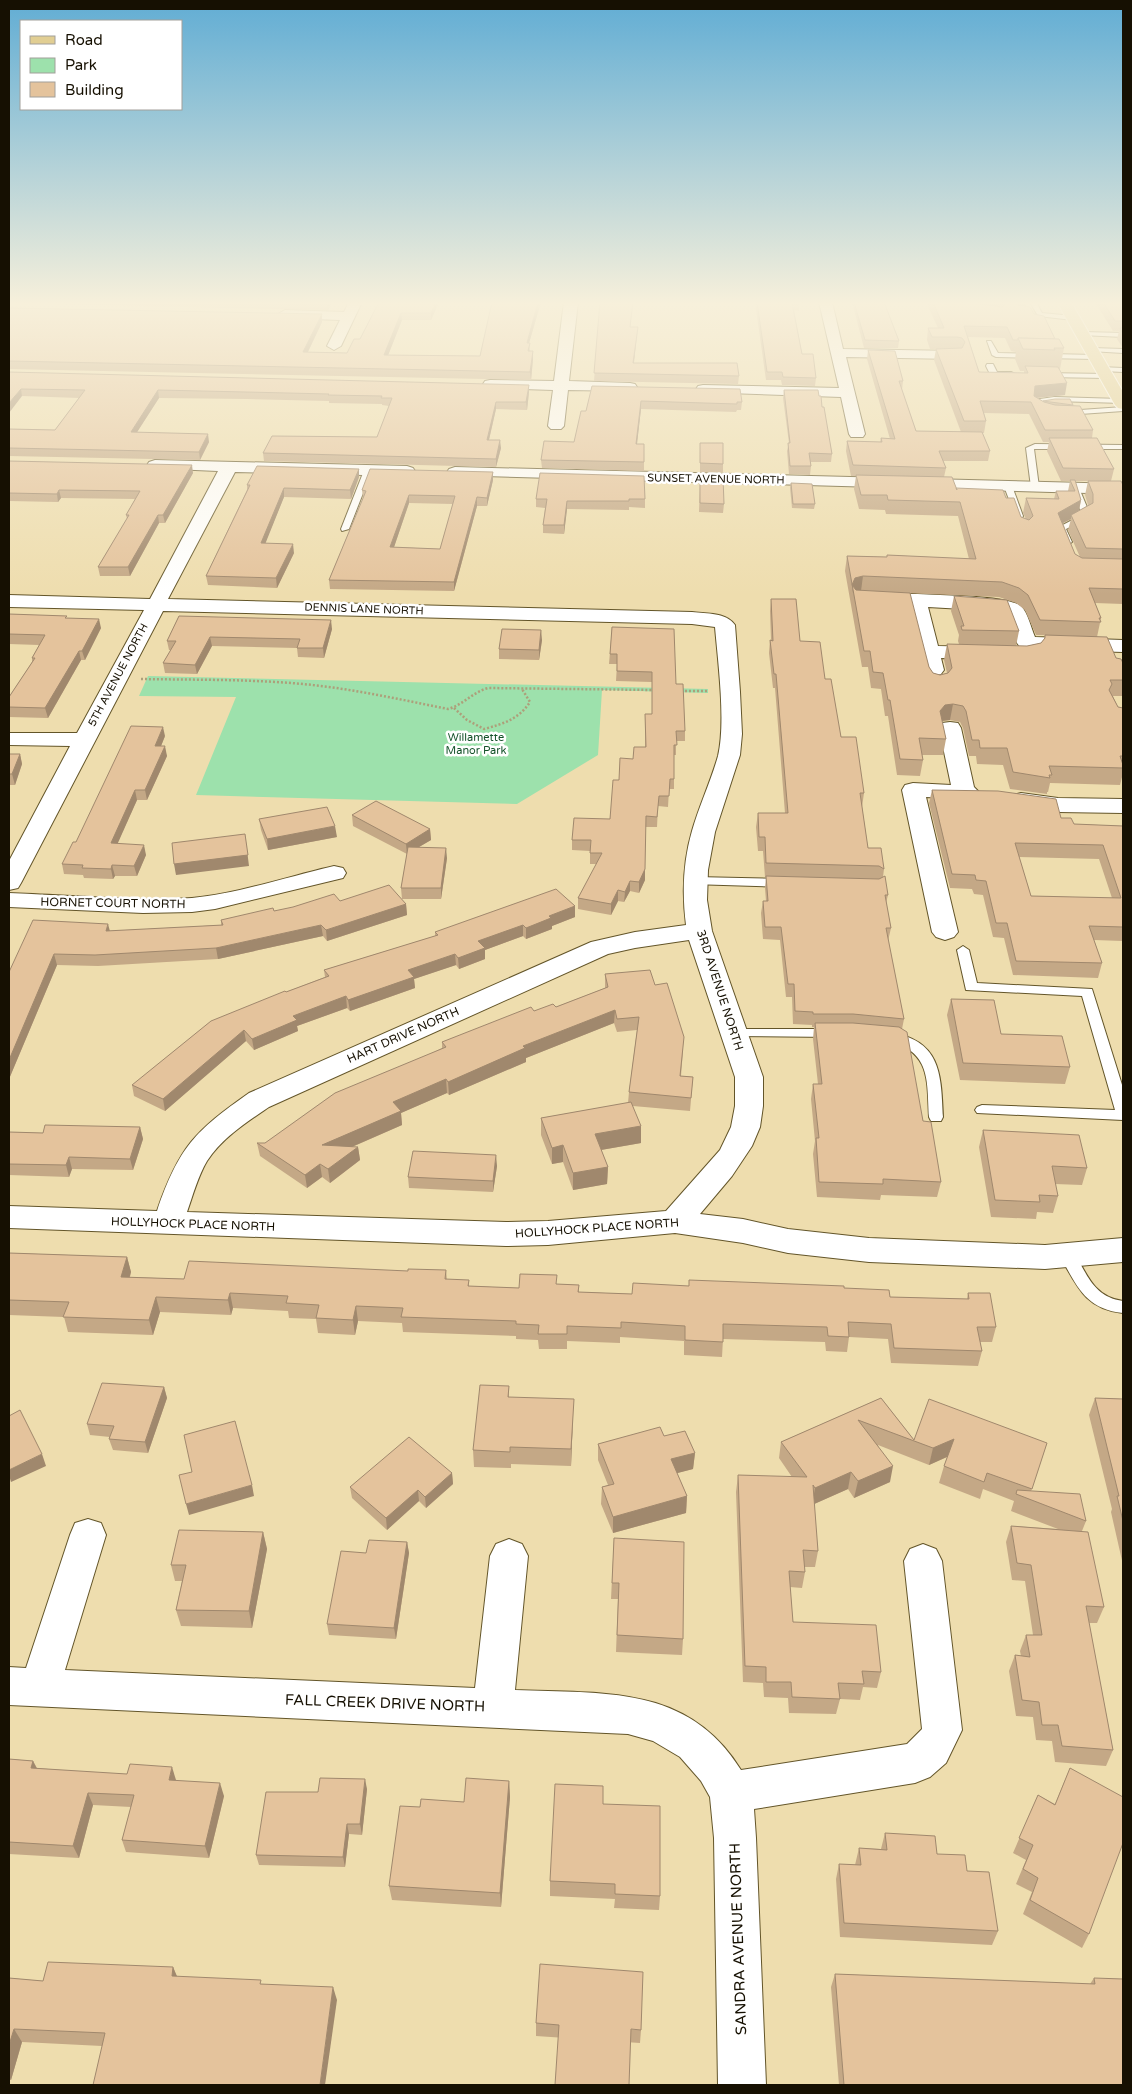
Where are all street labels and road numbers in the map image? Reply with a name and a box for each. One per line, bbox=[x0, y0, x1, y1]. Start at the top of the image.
street label: SUNSET AVENUE NORTH bbox=[647, 471, 785, 487]
street label: DENNIS LANE NORTH bbox=[304, 600, 424, 618]
street label: 5TH AVENUE NORTH bbox=[85, 621, 151, 729]
street label: HORNET COURT NORTH bbox=[40, 895, 186, 911]
street label: 3RD AVENUE NORTH bbox=[694, 928, 746, 1052]
street label: HART DRIVE NORTH bbox=[345, 1004, 461, 1066]
street label: HOLLYHOCK PLACE NORTH bbox=[111, 1214, 275, 1234]
street label: HOLLYHOCK PLACE NORTH bbox=[514, 1215, 680, 1241]
street label: FALL CREEK DRIVE NORTH bbox=[285, 1691, 485, 1715]
street label: SANDRA AVENUE NORTH bbox=[726, 1843, 750, 2035]

